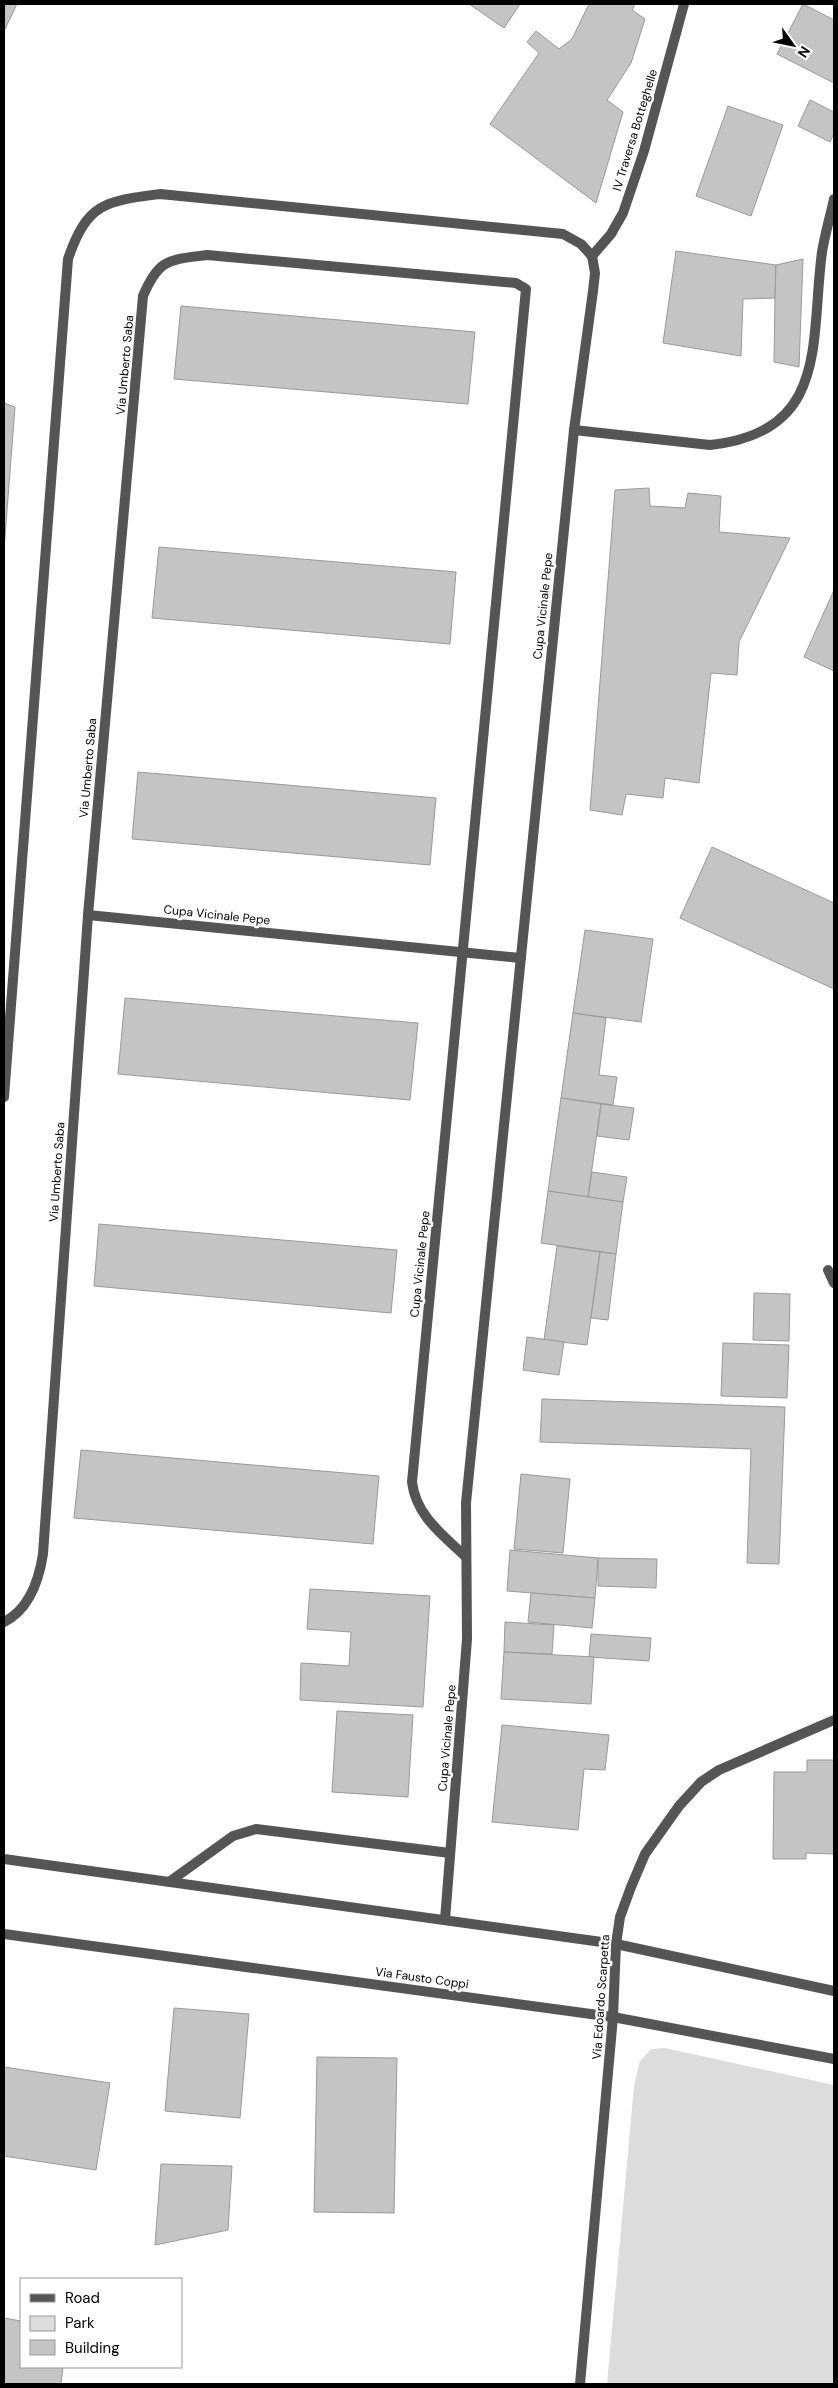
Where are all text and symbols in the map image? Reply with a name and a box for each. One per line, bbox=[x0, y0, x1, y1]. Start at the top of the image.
north arrow bbox=[768, 20, 818, 70]
text: N bbox=[794, 43, 814, 61]
street label: IV Traversa Botteghelle bbox=[609, 67, 661, 193]
street label: Via Umberto Saba bbox=[113, 314, 137, 416]
street label: Cupa Vicinale Pepe bbox=[529, 552, 557, 660]
street label: Via Umberto Saba bbox=[76, 717, 100, 819]
street label: Cupa Vicinale Pepe bbox=[163, 901, 271, 929]
street label: Via Umberto Saba bbox=[46, 1121, 68, 1223]
street label: Cupa Vicinale Pepe bbox=[406, 1210, 434, 1318]
street label: Cupa Vicinale Pepe bbox=[434, 1684, 460, 1792]
street label: Via Edoardo Scarpetta bbox=[589, 1934, 613, 2060]
street label: Via Fausto Coppi bbox=[374, 1964, 470, 1992]
legend bbox=[20, 2278, 182, 2368]
text: Road bbox=[65, 2288, 100, 2308]
text: Park bbox=[65, 2313, 95, 2333]
text: Building bbox=[65, 2338, 120, 2358]

